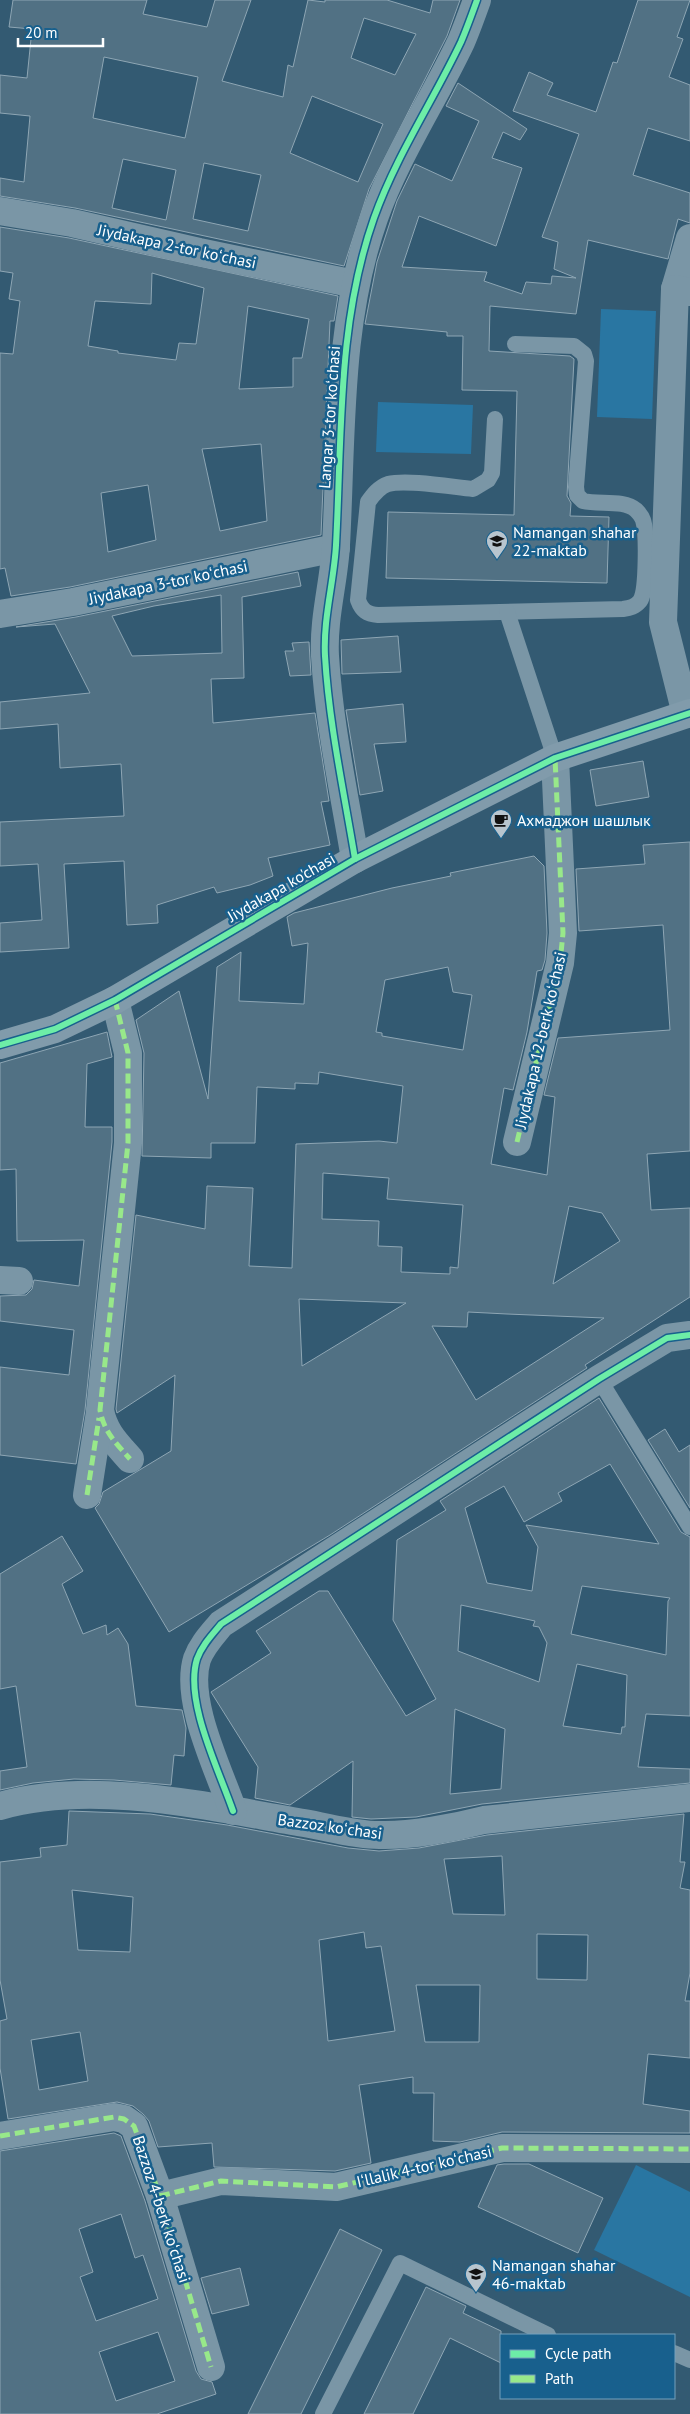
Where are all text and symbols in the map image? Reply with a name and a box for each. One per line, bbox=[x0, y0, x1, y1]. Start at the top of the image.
scale bar bbox=[18, 15, 102, 47]
text: 20 m bbox=[25, 23, 58, 42]
street label: Jiydakapa 2-tor koʻchasi bbox=[95, 219, 258, 273]
street label: Langar 3-tor koʻchasi bbox=[314, 345, 344, 489]
place label: Namangan shahar 22-maktab bbox=[513, 522, 637, 560]
school or university icon: Namangan shahar 22-maktab bbox=[485, 529, 509, 560]
street label: Jiydakapa 3-tor koʻchasi bbox=[86, 555, 249, 609]
cafe icon: Ахмаджон шашлык bbox=[489, 808, 513, 839]
place label: Ахмаджон шашлык bbox=[517, 810, 651, 830]
street label: Jiydakapa ko'chasi bbox=[223, 848, 339, 927]
street label: Jiydakapa 12-berk koʻchasi bbox=[510, 950, 570, 1131]
street label: Bazzoz koʻchasi bbox=[277, 1809, 383, 1843]
street label: Bazzoz 4-berk koʻchasi bbox=[129, 2133, 195, 2285]
street label: Iʻllalik 4-tor koʻchasi bbox=[354, 2141, 494, 2191]
place label: Namangan shahar 46-maktab bbox=[492, 2255, 616, 2293]
school or university icon: Namangan shahar 46-maktab bbox=[464, 2262, 488, 2293]
legend bbox=[500, 2334, 675, 2399]
text: Cycle path bbox=[545, 2344, 611, 2363]
text: Path bbox=[545, 2369, 574, 2388]

